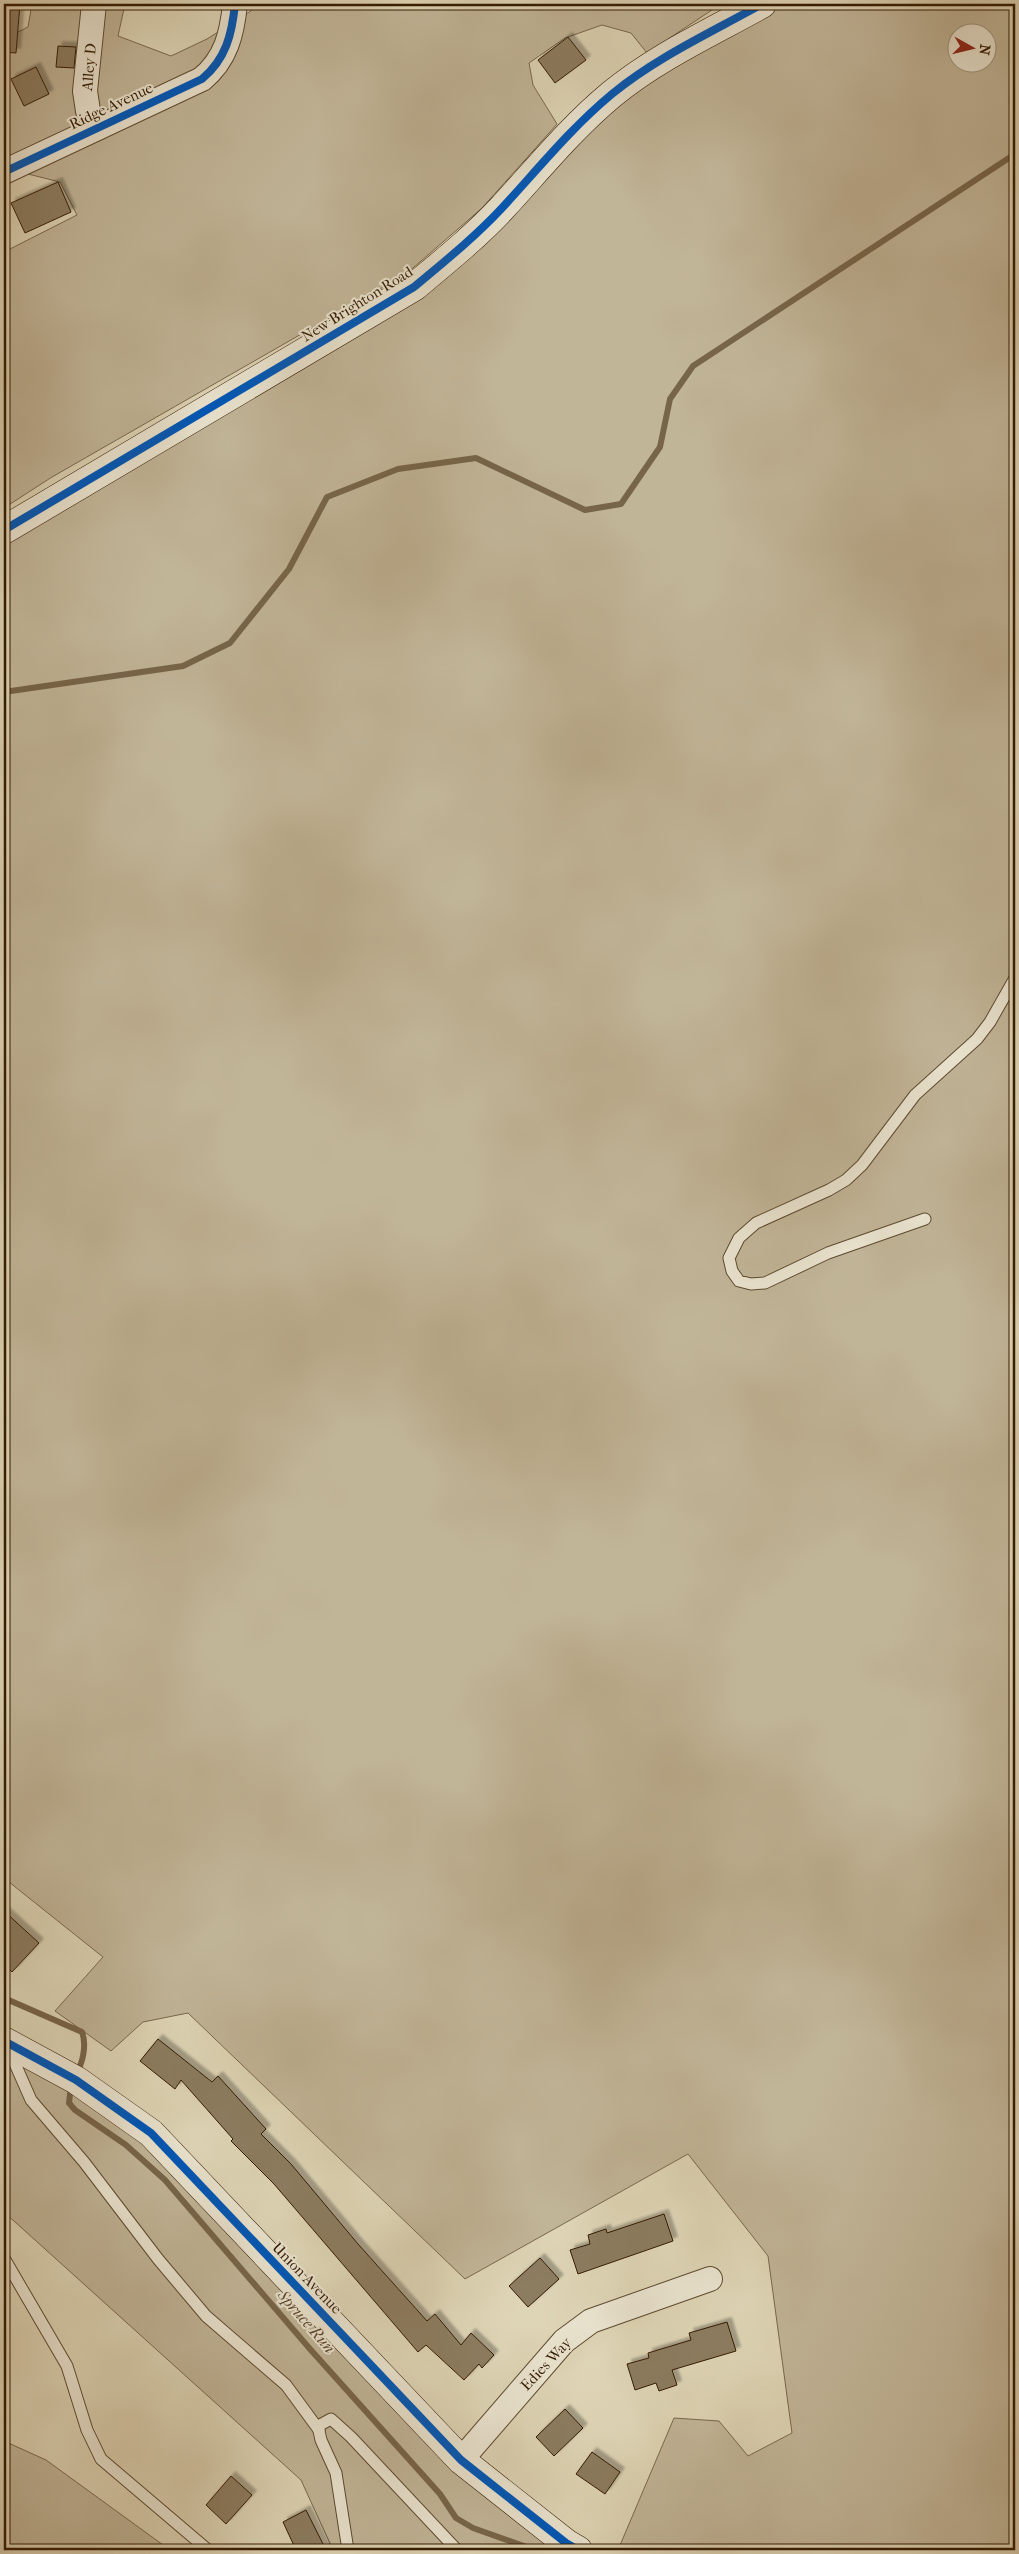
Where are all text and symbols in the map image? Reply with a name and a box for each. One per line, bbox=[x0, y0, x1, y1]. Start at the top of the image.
north arrow bbox=[946, 22, 996, 72]
street label: Alley D bbox=[78, 42, 100, 93]
text: N bbox=[975, 43, 994, 57]
street label: Ridge Avenue bbox=[66, 78, 156, 133]
street label: New Brighton Road bbox=[298, 262, 417, 345]
street label: Union Avenue bbox=[268, 2238, 346, 2318]
water label: Spruce Run bbox=[273, 2285, 339, 2357]
street label: Edies Way bbox=[517, 2333, 576, 2394]

